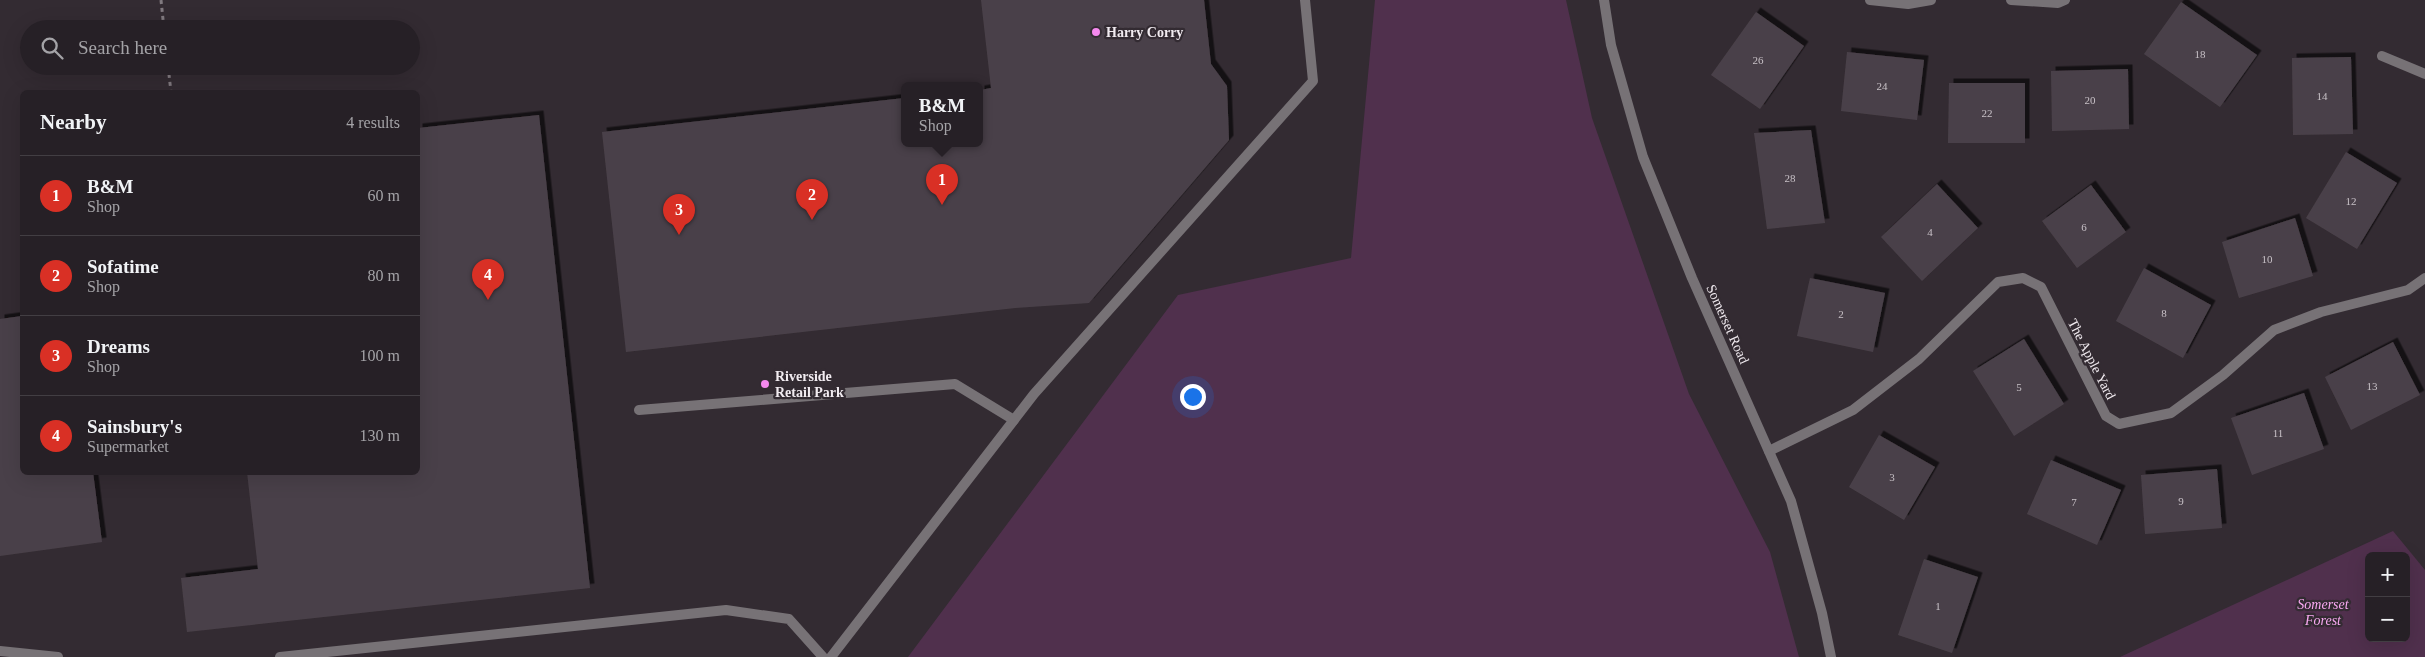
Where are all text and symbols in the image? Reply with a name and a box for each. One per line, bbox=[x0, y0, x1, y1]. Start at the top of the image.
search box bbox=[20, 20, 420, 75]
place label: Harry Corry bbox=[1106, 25, 1183, 40]
marker: Harry Corry bbox=[1090, 26, 1102, 38]
icon: search bbox=[38, 34, 66, 62]
text: Search here bbox=[78, 37, 167, 58]
house number: 18 bbox=[2195, 48, 2206, 60]
house number: 26 bbox=[1753, 54, 1764, 66]
house number: 24 bbox=[1877, 80, 1888, 92]
popup bbox=[901, 82, 983, 147]
house number: 14 bbox=[2317, 90, 2328, 102]
house number: 20 bbox=[2085, 94, 2096, 106]
text: B&M bbox=[919, 95, 965, 116]
house number: 22 bbox=[1982, 107, 1993, 119]
text: Nearby bbox=[40, 110, 107, 134]
text: 4 results bbox=[346, 114, 400, 131]
text: Shop bbox=[919, 117, 952, 134]
pin: 1 bbox=[926, 164, 958, 205]
house number: 28 bbox=[1785, 172, 1796, 184]
text: B&M bbox=[87, 176, 133, 197]
pin: 2 bbox=[796, 179, 828, 220]
text: 1 bbox=[52, 187, 60, 204]
text: 60 m bbox=[368, 187, 400, 204]
pin: 3 bbox=[663, 194, 695, 235]
house number: 12 bbox=[2346, 195, 2357, 207]
text: Shop bbox=[87, 198, 120, 215]
house number: 6 bbox=[2081, 221, 2087, 233]
house number: 4 bbox=[1927, 226, 1933, 238]
house number: 10 bbox=[2262, 253, 2273, 265]
text: Sofatime bbox=[87, 256, 159, 277]
pin: 4 bbox=[472, 259, 504, 300]
text: 2 bbox=[52, 267, 60, 284]
text: 80 m bbox=[368, 267, 400, 284]
text: Shop bbox=[87, 278, 120, 295]
street label: Somerset Road bbox=[1703, 282, 1752, 366]
house number: 8 bbox=[2161, 307, 2167, 319]
house number: 2 bbox=[1838, 308, 1844, 320]
street label: The Apple Yard bbox=[2065, 316, 2118, 402]
text: Dreams bbox=[87, 336, 150, 357]
text: 3 bbox=[52, 347, 60, 364]
text: 100 m bbox=[360, 347, 400, 364]
text: Shop bbox=[87, 358, 120, 375]
place label: Riverside Retail Park bbox=[775, 369, 844, 400]
marker: Riverside Retail Park bbox=[759, 378, 771, 390]
house number: 13 bbox=[2367, 380, 2378, 392]
house number: 5 bbox=[2016, 381, 2022, 393]
your location bbox=[1180, 384, 1206, 410]
text: Sainsbury's bbox=[87, 416, 182, 437]
text: 4 bbox=[52, 427, 60, 444]
text: 130 m bbox=[360, 427, 400, 444]
house number: 11 bbox=[2273, 427, 2283, 439]
text: Supermarket bbox=[87, 438, 169, 455]
house number: 3 bbox=[1889, 471, 1895, 483]
house number: 9 bbox=[2178, 495, 2184, 507]
house number: 7 bbox=[2071, 496, 2077, 508]
map controls bbox=[2365, 552, 2410, 642]
button: + bbox=[2365, 552, 2410, 597]
park label: Somerset Forest bbox=[2297, 597, 2350, 628]
button: − bbox=[2365, 597, 2410, 642]
house number: 1 bbox=[1935, 600, 1941, 612]

